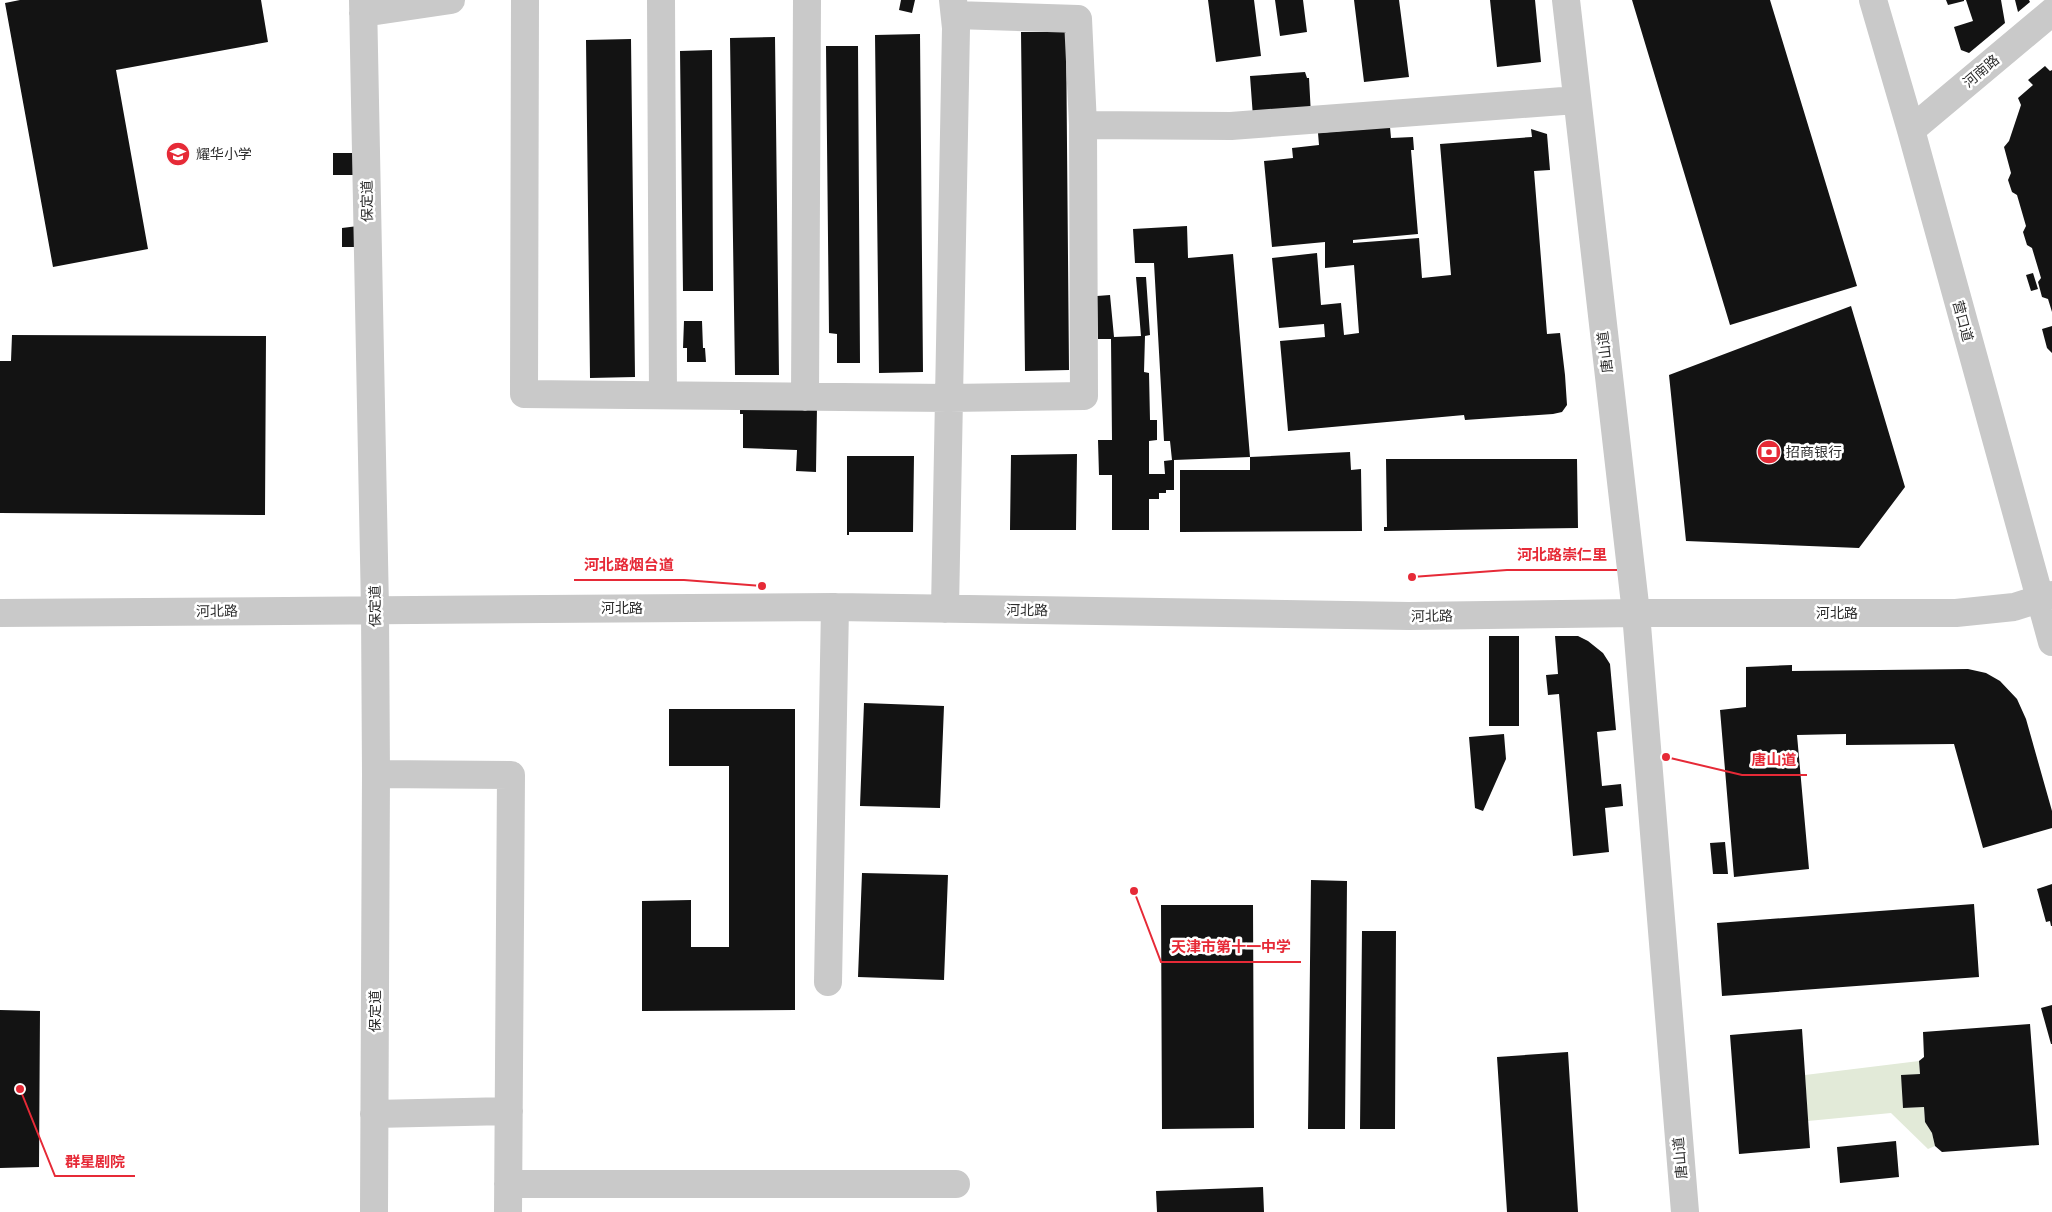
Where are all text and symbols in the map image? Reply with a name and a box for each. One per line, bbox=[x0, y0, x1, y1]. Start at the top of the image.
street label: 河南路 bbox=[1958, 49, 2004, 92]
school or university icon: 耀华小学 bbox=[165, 141, 191, 167]
place label: 耀华小学 bbox=[196, 143, 252, 164]
street label: 保定道 bbox=[356, 180, 377, 222]
street label: 营口道 bbox=[1948, 298, 1979, 344]
street label: 唐山道 bbox=[1592, 330, 1617, 374]
bank icon: 招商银行 bbox=[1756, 439, 1782, 465]
place label: 招商银行 bbox=[1786, 441, 1842, 462]
callout: 河北路崇仁里 bbox=[1507, 540, 1617, 570]
text: 河北路崇仁里 bbox=[1517, 543, 1607, 566]
callout: 河北路烟台道 bbox=[574, 550, 684, 580]
text: 河北路烟台道 bbox=[584, 553, 674, 576]
street label: 保定道 bbox=[364, 585, 385, 627]
street label: 河北路 bbox=[601, 597, 643, 618]
street label: 河北路 bbox=[1006, 599, 1048, 620]
street label: 河北路 bbox=[196, 600, 238, 621]
street label: 河北路 bbox=[1816, 602, 1858, 623]
street label: 河北路 bbox=[1411, 605, 1453, 626]
callout: 唐山道 bbox=[1742, 745, 1807, 775]
text: 唐山道 bbox=[1751, 748, 1797, 771]
callout: 天津市第十一中学 bbox=[1161, 932, 1301, 962]
text: 天津市第十一中学 bbox=[1171, 935, 1291, 958]
street label: 保定道 bbox=[364, 990, 385, 1032]
street label: 唐山道 bbox=[1667, 1136, 1692, 1180]
callout: 群星剧院 bbox=[55, 1146, 135, 1176]
text: 群星剧院 bbox=[65, 1150, 125, 1173]

